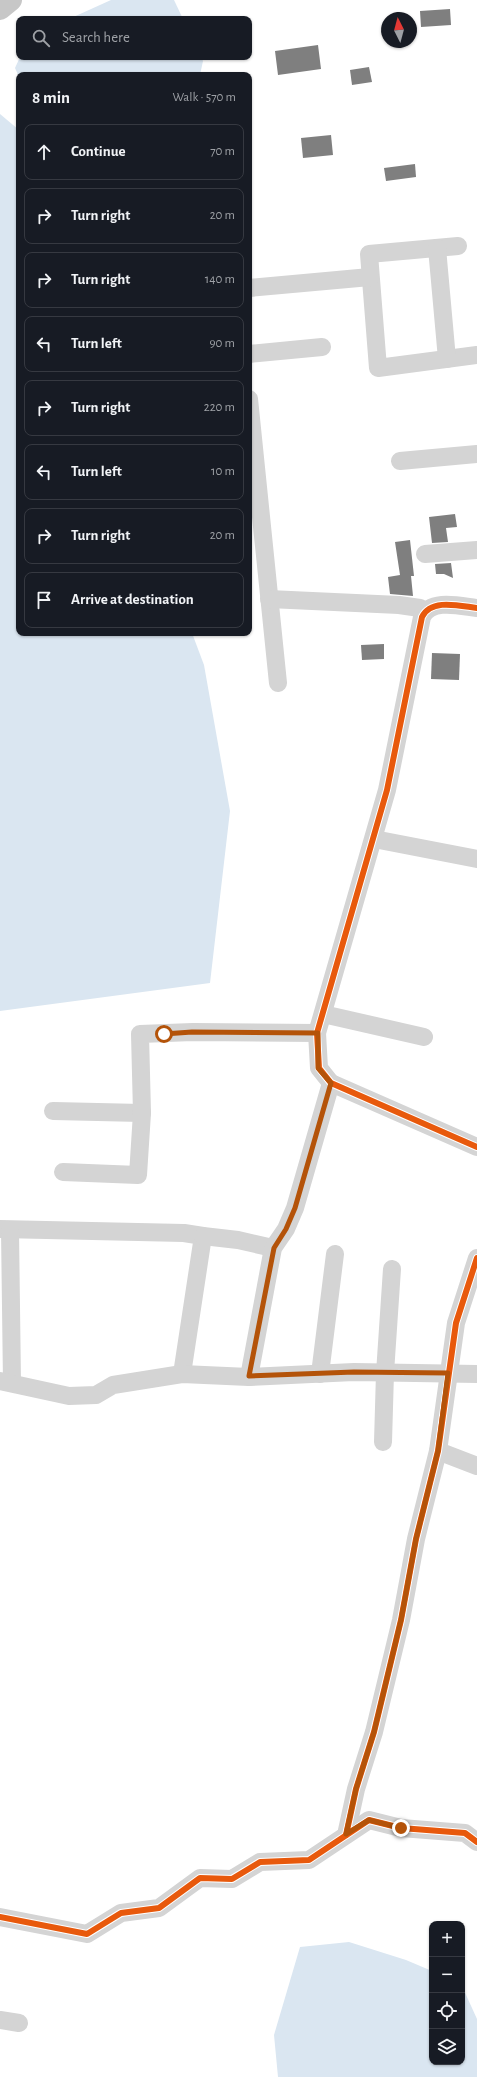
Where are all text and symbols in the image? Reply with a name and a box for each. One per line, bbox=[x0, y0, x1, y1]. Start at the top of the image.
north arrow bbox=[381, 12, 417, 48]
search box bbox=[16, 16, 252, 60]
icon: search bbox=[30, 27, 52, 49]
text: Search here bbox=[62, 30, 130, 45]
text: 8 min bbox=[32, 89, 70, 106]
text: Walk · 570 m bbox=[172, 91, 236, 104]
icon: ahead bbox=[33, 141, 55, 163]
text: Continue bbox=[71, 144, 126, 159]
text: 70 m bbox=[210, 145, 235, 158]
icon: right bbox=[33, 205, 55, 227]
text: Turn right bbox=[71, 208, 130, 223]
text: 20 m bbox=[210, 209, 235, 222]
icon: right bbox=[33, 269, 55, 291]
text: Turn right bbox=[71, 272, 130, 287]
text: 140 m bbox=[205, 273, 235, 286]
icon: left bbox=[33, 333, 55, 355]
text: Turn left bbox=[71, 336, 122, 351]
text: 90 m bbox=[209, 337, 235, 350]
icon: right bbox=[33, 397, 55, 419]
text: Turn right bbox=[71, 400, 130, 415]
text: 220 m bbox=[204, 401, 235, 414]
icon: left bbox=[33, 461, 55, 483]
text: Turn left bbox=[71, 464, 122, 479]
text: 10 m bbox=[211, 465, 235, 478]
icon: right bbox=[33, 525, 55, 547]
text: Turn right bbox=[71, 528, 130, 543]
text: 20 m bbox=[210, 529, 235, 542]
icon: arrive bbox=[33, 589, 55, 611]
text: Arrive at destination bbox=[71, 592, 194, 607]
route start bbox=[155, 1025, 173, 1043]
route end bbox=[392, 1819, 410, 1837]
map controls bbox=[429, 1921, 465, 2065]
button: + bbox=[429, 1921, 465, 1957]
button: − bbox=[429, 1957, 465, 1993]
button: locate bbox=[429, 1993, 465, 2029]
button: layers bbox=[429, 2029, 465, 2065]

